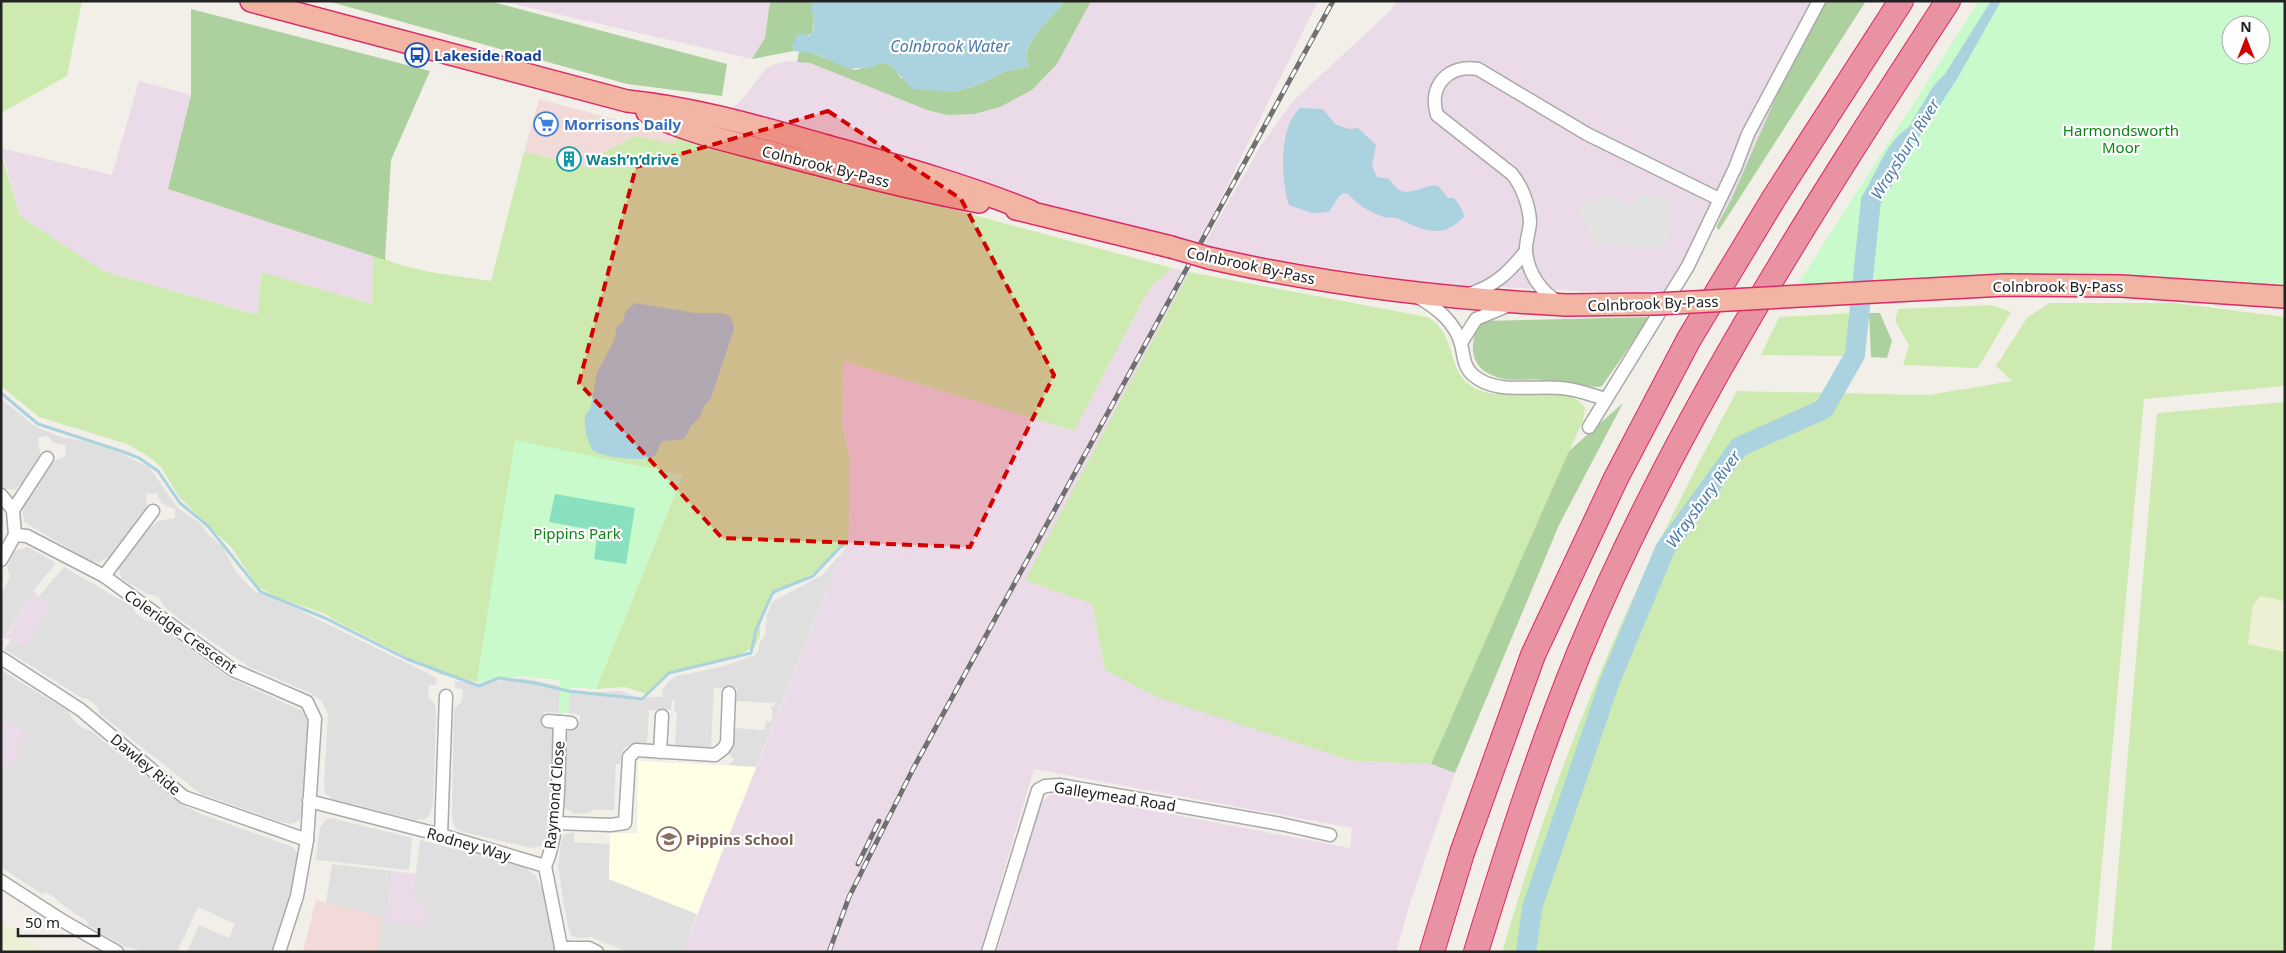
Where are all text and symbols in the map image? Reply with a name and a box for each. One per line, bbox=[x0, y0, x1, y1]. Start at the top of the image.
north arrow bbox=[2221, 15, 2271, 65]
text: N bbox=[2240, 17, 2252, 36]
water label: Colnbrook Water bbox=[890, 35, 1010, 57]
bus stop icon: Lakeside Road bbox=[404, 42, 430, 68]
place label: Lakeside Road bbox=[434, 45, 542, 65]
water label: Wraysbury River bbox=[1865, 94, 1945, 203]
supermarket icon: Morrisons Daily bbox=[533, 111, 559, 137]
place label: Morrisons Daily bbox=[564, 114, 681, 134]
park label: Harmondsworth Moor bbox=[2063, 120, 2179, 157]
street label: Colnbrook By-Pass bbox=[760, 140, 892, 192]
building icon: Wash’n’drive bbox=[556, 146, 582, 172]
place label: Wash’n’drive bbox=[586, 149, 679, 169]
street label: Colnbrook By-Pass bbox=[1185, 242, 1317, 288]
street label: Colnbrook By-Pass bbox=[1993, 276, 2123, 296]
street label: Colnbrook By-Pass bbox=[1587, 291, 1719, 315]
water label: Wraysbury River bbox=[1660, 446, 1746, 552]
park label: Pippins Park bbox=[533, 523, 621, 543]
street label: Coleridge Crescent bbox=[121, 585, 242, 678]
street label: Dawley Ride bbox=[107, 729, 185, 799]
street label: Raymond Close bbox=[539, 740, 569, 850]
street label: Galleymead Road bbox=[1053, 777, 1177, 815]
street label: Rodney Way bbox=[425, 822, 514, 866]
school or university icon: Pippins School bbox=[656, 826, 682, 852]
place label: Pippins School bbox=[686, 829, 793, 849]
scale bar bbox=[18, 906, 99, 938]
text: 50 m bbox=[25, 912, 60, 932]

